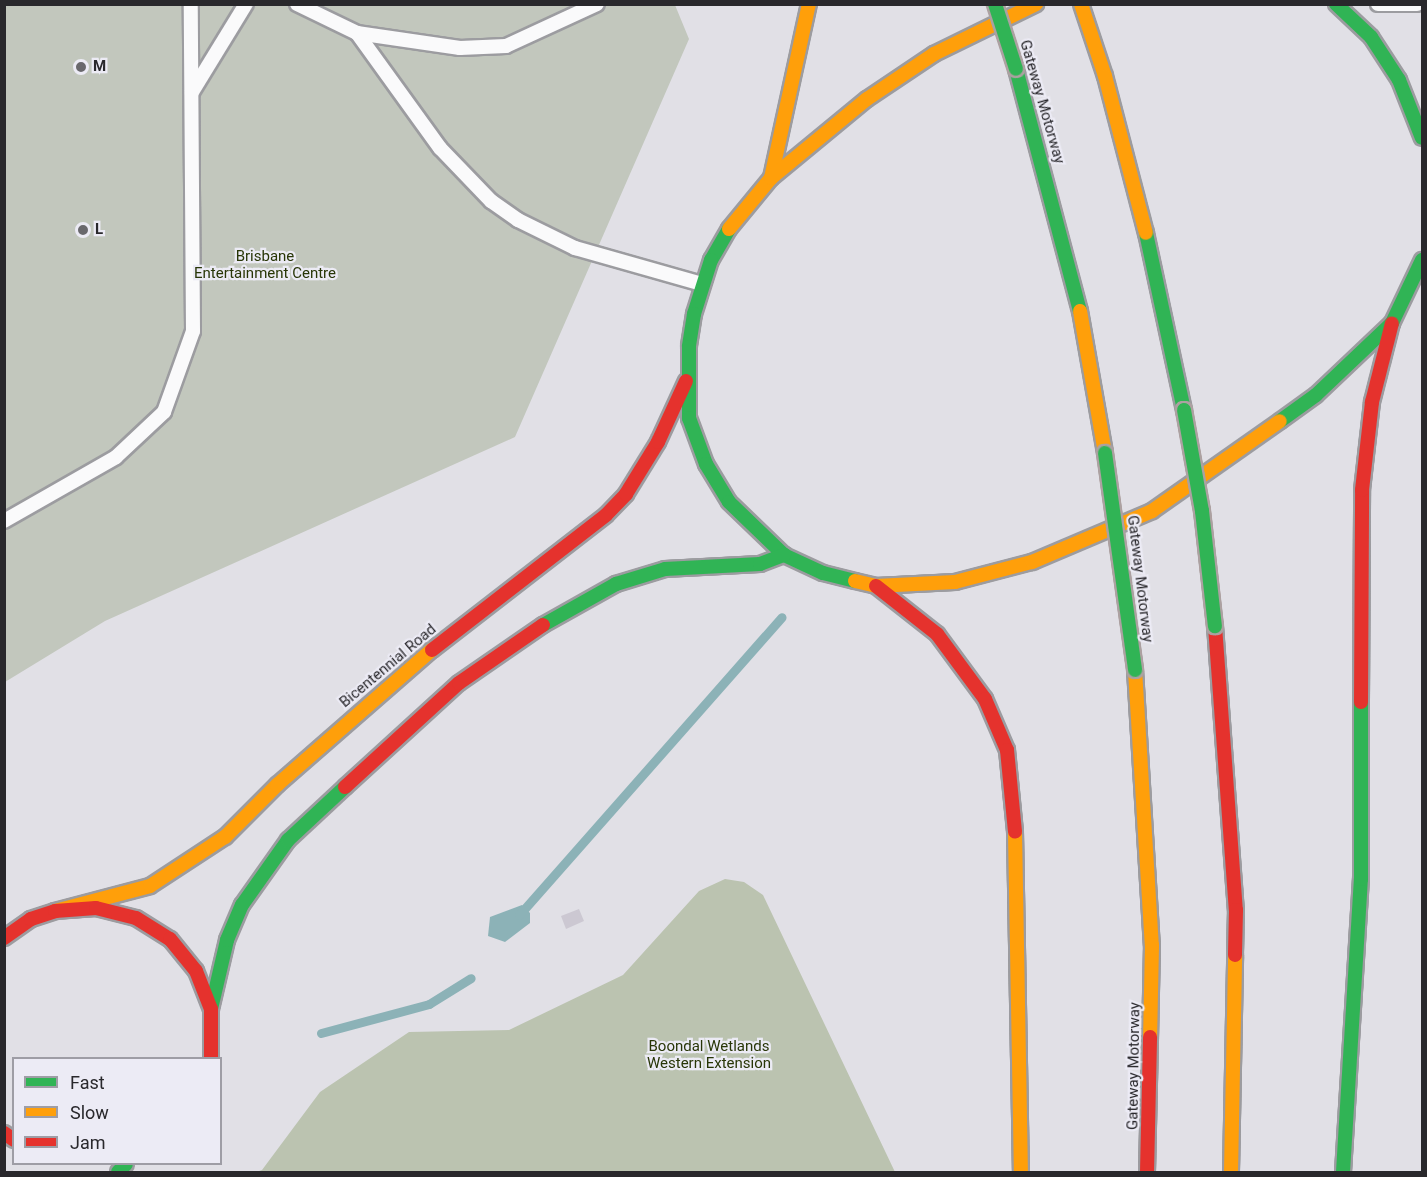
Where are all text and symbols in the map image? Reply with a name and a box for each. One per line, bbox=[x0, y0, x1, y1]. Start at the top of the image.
street label: Gateway Motorway bbox=[1016, 38, 1068, 166]
place label: M bbox=[93, 58, 106, 76]
marker: M bbox=[74, 60, 88, 74]
place label: L bbox=[95, 221, 103, 239]
marker: L bbox=[76, 223, 90, 237]
park label: Brisbane Entertainment Centre bbox=[194, 247, 336, 282]
street label: Gateway Motorway bbox=[1123, 514, 1157, 644]
street label: Bicentennial Road bbox=[336, 621, 440, 711]
street label: Gateway Motorway bbox=[1124, 1002, 1144, 1130]
park label: Boondal Wetlands Western Extension bbox=[647, 1037, 771, 1072]
legend bbox=[12, 1057, 222, 1165]
text: Fast bbox=[70, 1072, 105, 1093]
text: Slow bbox=[70, 1102, 109, 1123]
text: Jam bbox=[70, 1132, 106, 1153]

